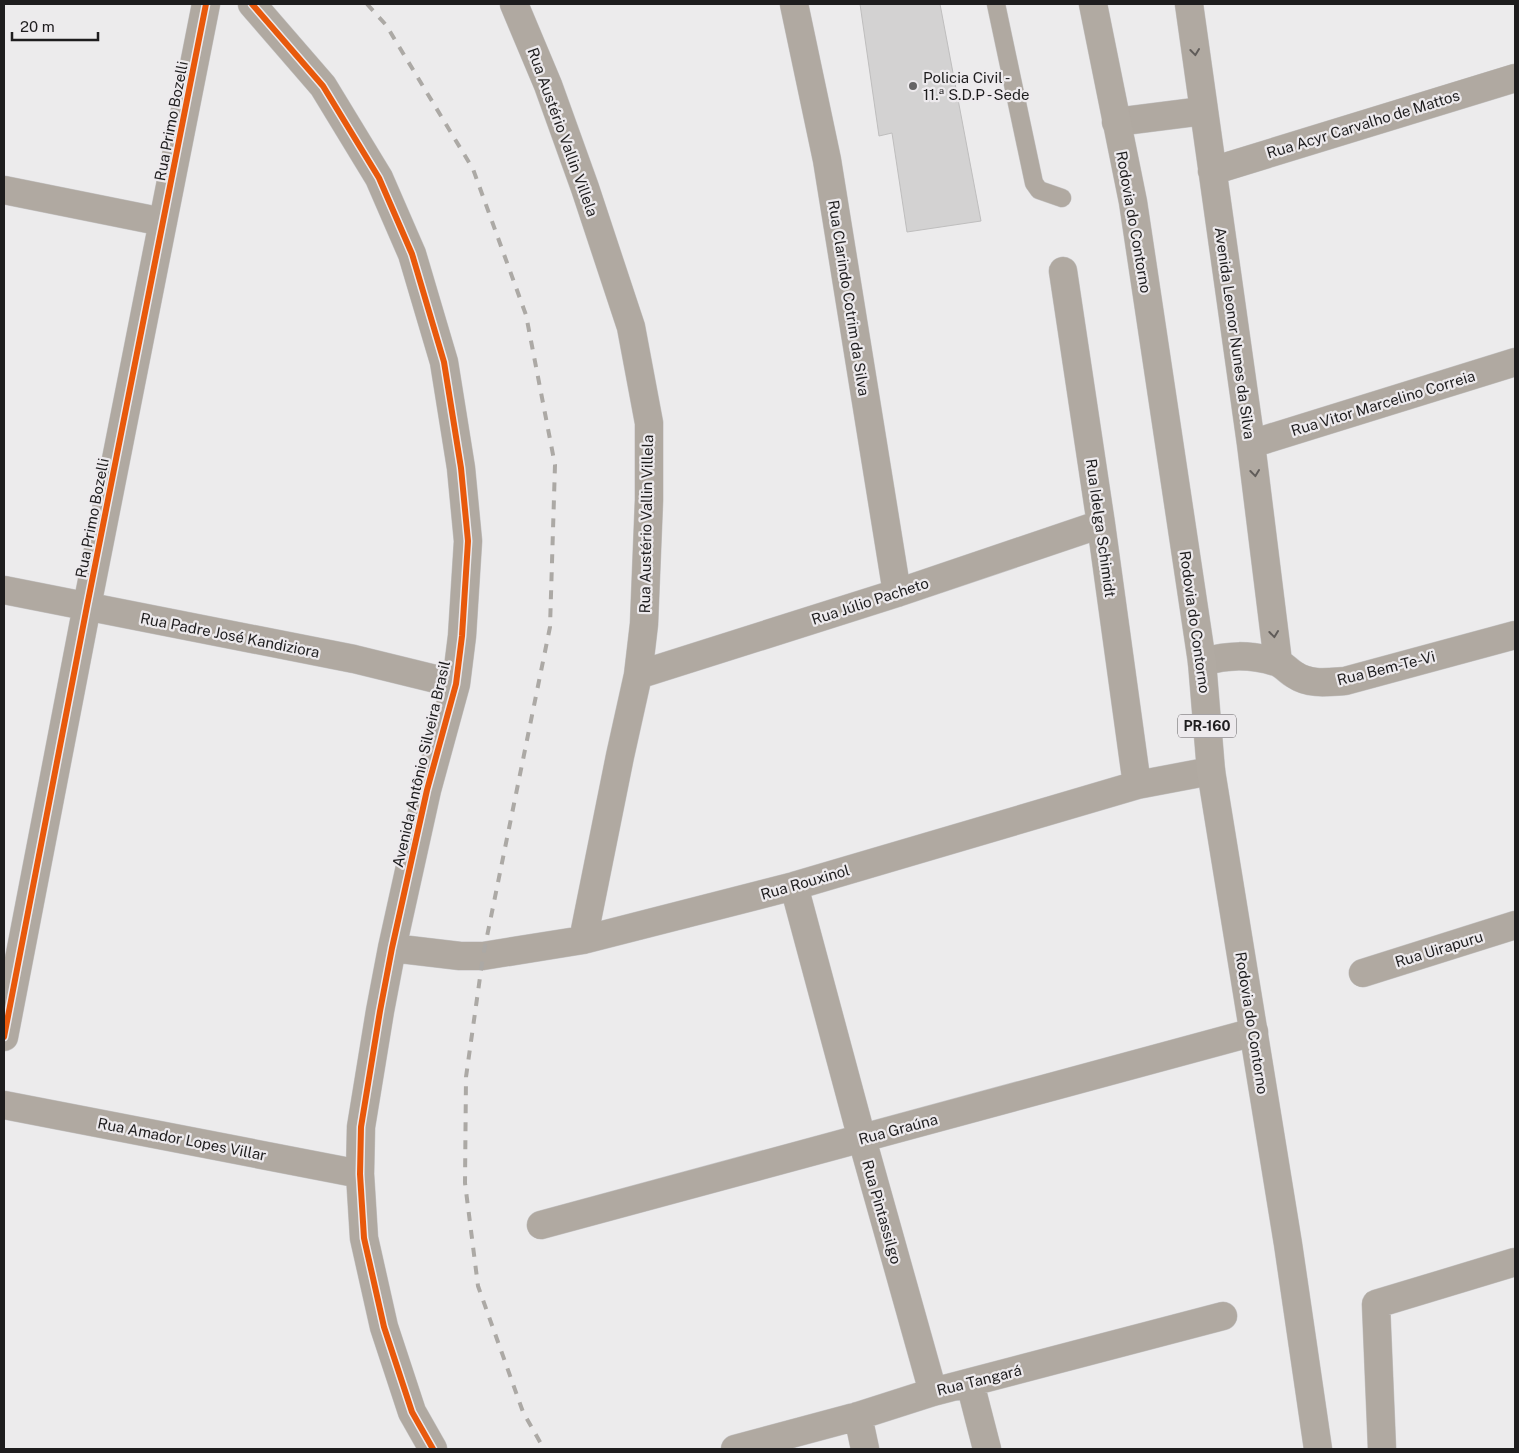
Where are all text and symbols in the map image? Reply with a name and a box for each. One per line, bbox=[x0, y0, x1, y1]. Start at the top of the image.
scale bar bbox=[12, 10, 99, 42]
text: 20 m bbox=[20, 18, 55, 35]
street label: Rua Austério Vallin Villela bbox=[524, 45, 602, 219]
one-way arrow bbox=[1189, 48, 1200, 56]
street label: Rua Primo Bozelli bbox=[151, 60, 191, 182]
place label: Policia Civil - 11.ª S.D.P - Sede bbox=[923, 69, 1030, 103]
marker: Policia Civil - 11.ª S.D.P - Sede bbox=[907, 80, 919, 92]
street label: Rua Acyr Carvalho de Mattos bbox=[1264, 87, 1462, 161]
street label: Rodovia do Contorno bbox=[1113, 150, 1155, 294]
street label: Rua Clarindo Cotrim da Silva bbox=[825, 199, 873, 397]
street label: Avenida Leonor Nunes da Silva bbox=[1212, 226, 1258, 440]
street label: Rua Vitor Marcelino Correia bbox=[1289, 367, 1477, 439]
street label: Rua Austério Vallin Villela bbox=[636, 435, 656, 613]
street label: Rua Primo Bozelli bbox=[72, 457, 112, 579]
street label: Rua Idelga Schimidt bbox=[1083, 457, 1119, 599]
one-way arrow bbox=[1249, 469, 1260, 477]
street label: Rodovia do Contorno bbox=[1177, 550, 1213, 694]
street label: Rua Júlio Pacheto bbox=[809, 574, 931, 628]
street label: Rua Padre José Kandiziora bbox=[139, 609, 321, 661]
one-way arrow bbox=[1268, 630, 1279, 638]
street label: Rua Bem-Te-Vi bbox=[1335, 648, 1437, 688]
street label: Avenida Antônio Silveira Brasil bbox=[389, 659, 453, 869]
road number: PR-160 bbox=[1178, 714, 1236, 738]
street label: Rua Rouxinol bbox=[759, 861, 851, 903]
street label: Rua Uirapuru bbox=[1393, 928, 1485, 970]
street label: Rodovia do Contorno bbox=[1232, 951, 1272, 1095]
street label: Rua Graúna bbox=[857, 1110, 939, 1148]
street label: Rua Amador Lopes Villar bbox=[96, 1114, 268, 1164]
street label: Rua Pintassilgo bbox=[859, 1158, 905, 1266]
street label: Rua Tangará bbox=[935, 1361, 1023, 1399]

